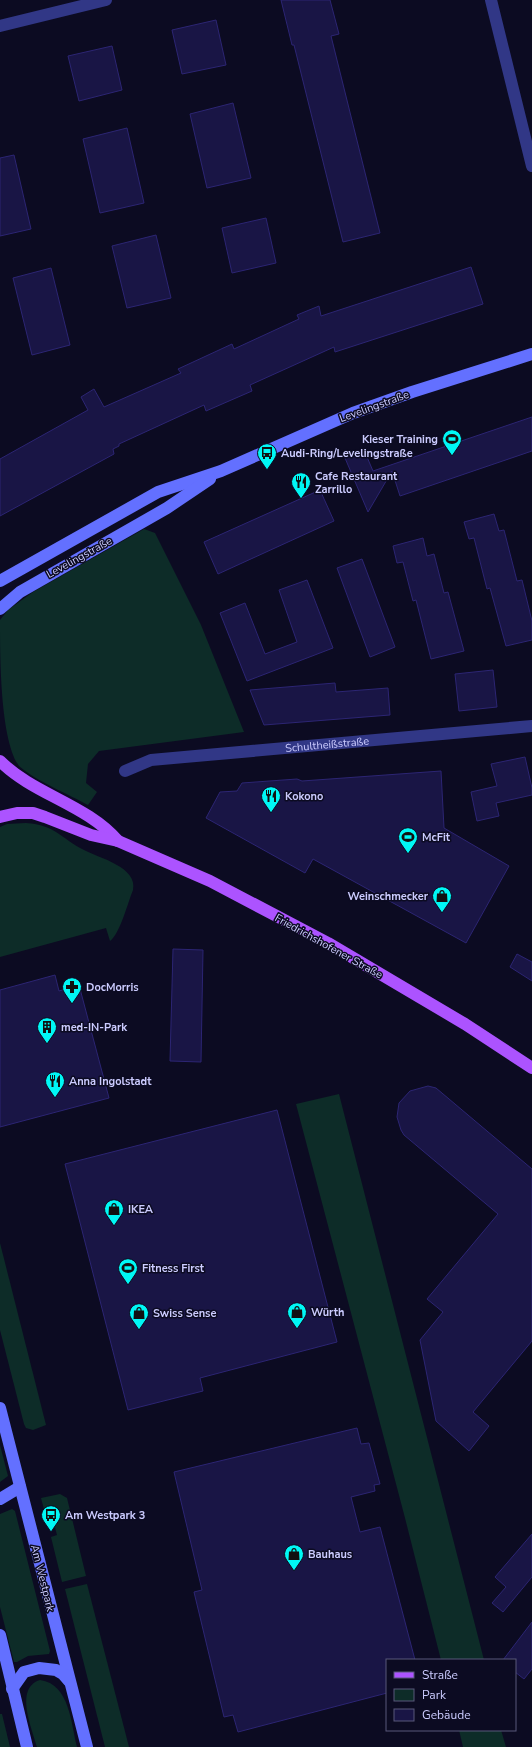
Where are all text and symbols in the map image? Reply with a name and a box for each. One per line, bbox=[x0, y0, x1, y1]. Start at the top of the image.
street label: Levelingstraße bbox=[337, 387, 411, 426]
sports icon: Kieser Training bbox=[441, 428, 463, 456]
place label: Kieser Training bbox=[362, 432, 438, 447]
bus stop icon: Audi-Ring/Levelingstraße bbox=[256, 442, 278, 470]
place label: Audi-Ring/Levelingstraße bbox=[281, 446, 413, 461]
place label: Cafe Restaurant Zarrillo bbox=[315, 469, 398, 497]
restaurant icon: Cafe Restaurant Zarrillo bbox=[290, 471, 312, 499]
street label: Levelingstraße bbox=[44, 533, 115, 582]
street label: Schultheißstraße bbox=[285, 734, 370, 756]
restaurant icon: Kokono bbox=[260, 785, 282, 813]
place label: Kokono bbox=[285, 789, 323, 804]
sports icon: McFit bbox=[397, 826, 419, 854]
place label: McFit bbox=[422, 830, 451, 845]
shop icon: Weinschmecker bbox=[431, 885, 453, 913]
place label: Weinschmecker bbox=[347, 889, 429, 904]
street label: Friedrichshofener Straße bbox=[272, 910, 386, 982]
pharmacy icon: DocMorris bbox=[61, 976, 83, 1004]
place label: DocMorris bbox=[86, 980, 139, 995]
building icon: med-IN-Park bbox=[36, 1016, 58, 1044]
place label: med-IN-Park bbox=[61, 1020, 128, 1035]
restaurant icon: Anna Ingolstadt bbox=[44, 1070, 66, 1098]
place label: Anna Ingolstadt bbox=[69, 1074, 152, 1089]
shop icon: IKEA bbox=[103, 1198, 125, 1226]
place label: IKEA bbox=[128, 1202, 154, 1217]
sports icon: Fitness First bbox=[117, 1257, 139, 1285]
place label: Fitness First bbox=[142, 1261, 205, 1276]
shop icon: Würth bbox=[286, 1301, 308, 1329]
shop icon: Swiss Sense bbox=[128, 1302, 150, 1330]
place label: Würth bbox=[311, 1305, 344, 1320]
place label: Swiss Sense bbox=[153, 1306, 216, 1321]
bus stop icon: Am Westpark 3 bbox=[40, 1504, 62, 1532]
place label: Am Westpark 3 bbox=[65, 1508, 145, 1523]
street label: Am Westpark bbox=[27, 1543, 58, 1614]
shop icon: Bauhaus bbox=[283, 1543, 305, 1571]
place label: Bauhaus bbox=[308, 1547, 352, 1562]
legend bbox=[386, 1659, 516, 1731]
text: Straße bbox=[422, 1667, 458, 1683]
text: Park bbox=[422, 1687, 447, 1703]
text: Gebäude bbox=[422, 1707, 471, 1723]

